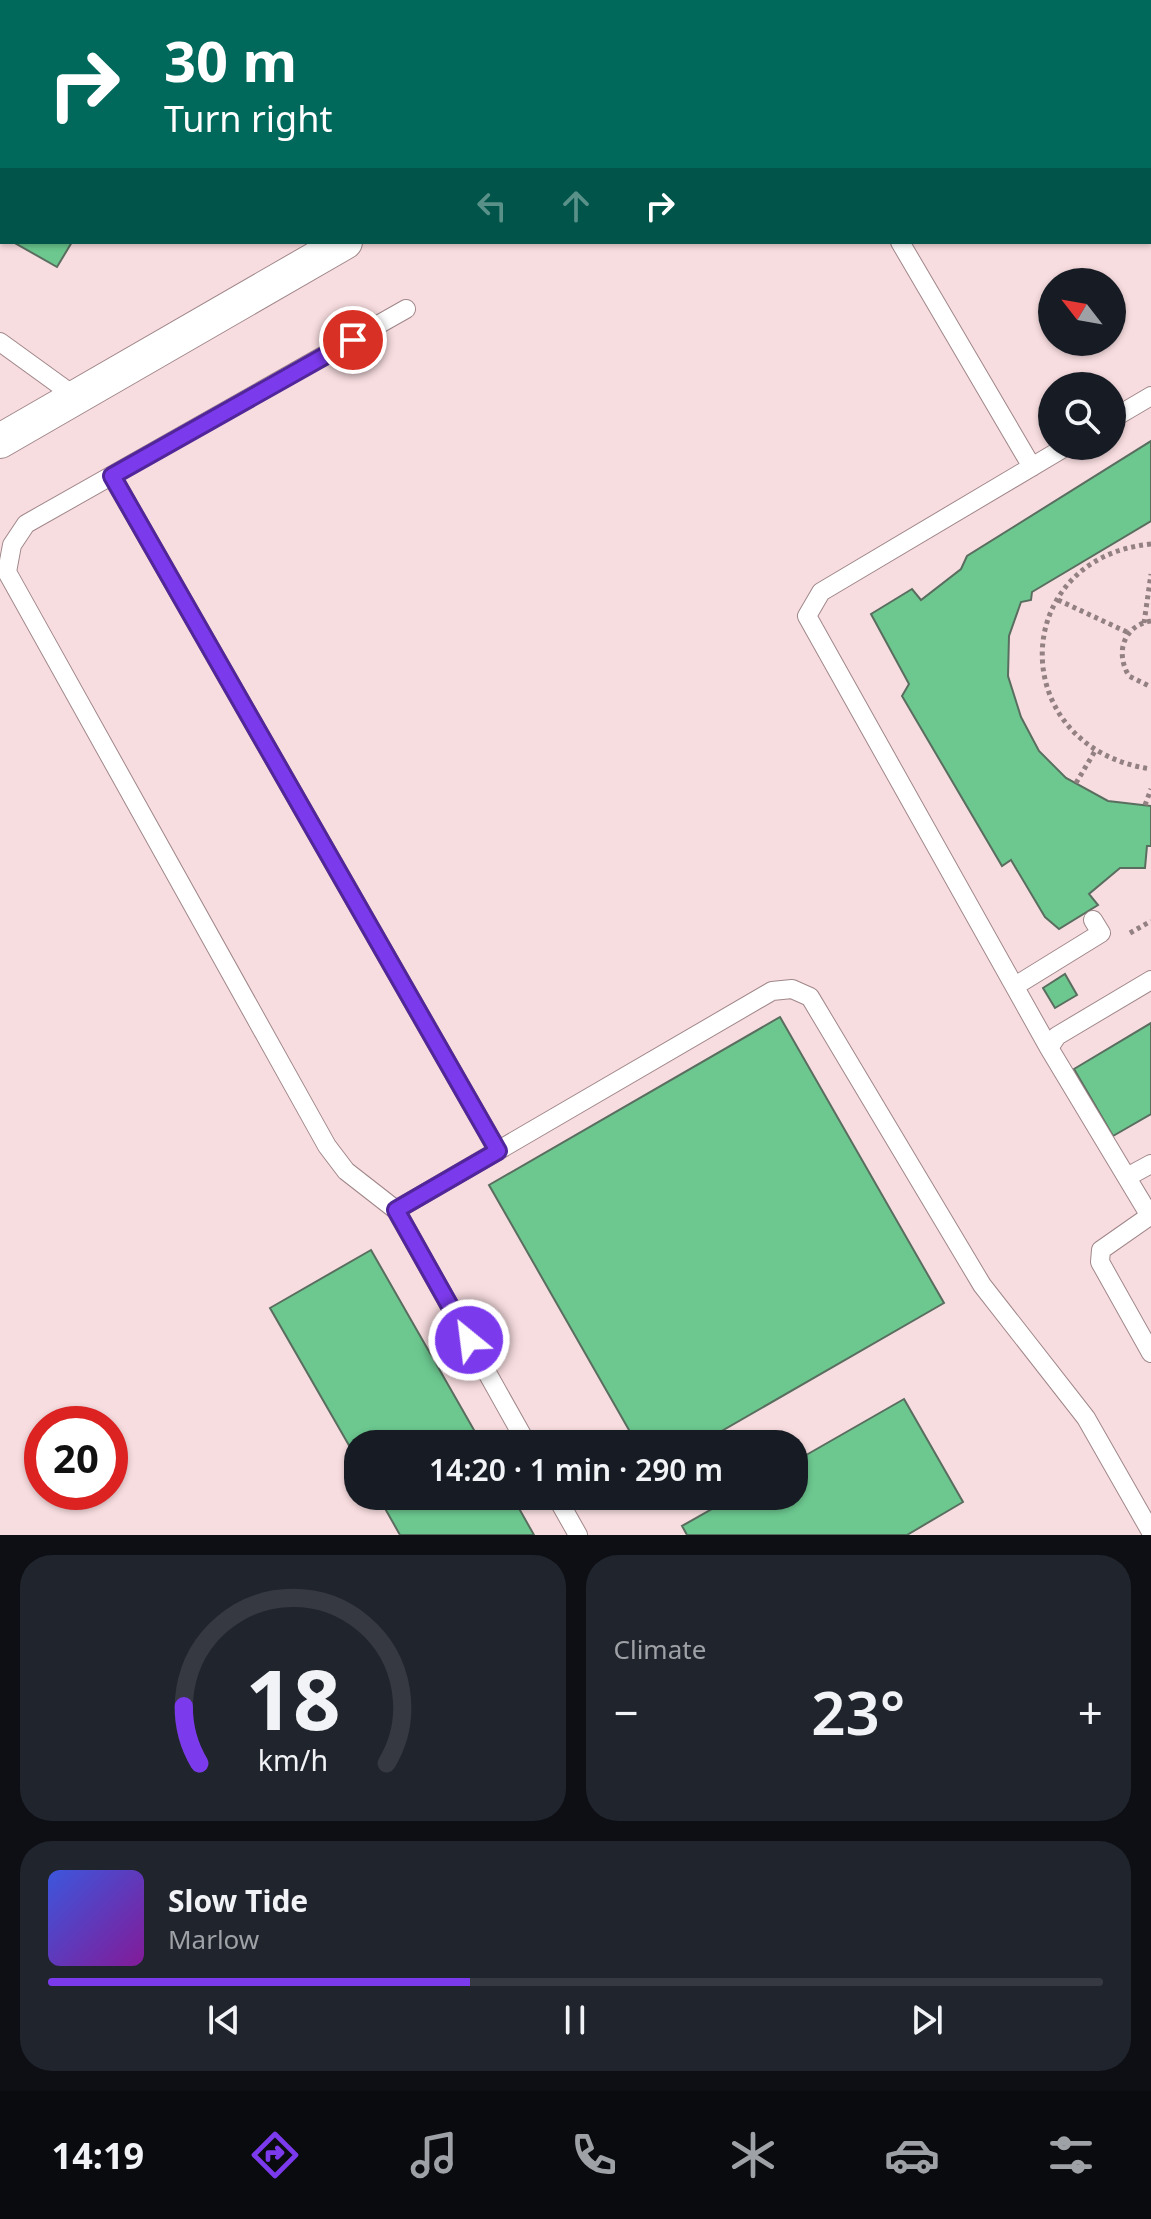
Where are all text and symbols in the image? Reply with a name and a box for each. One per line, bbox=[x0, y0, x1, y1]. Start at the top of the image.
text: 30 m bbox=[164, 22, 297, 98]
icon: right bbox=[32, 32, 136, 136]
text: Turn right bbox=[164, 94, 332, 143]
icon: left bbox=[470, 184, 514, 228]
icon: ahead bbox=[554, 184, 598, 228]
icon: right bbox=[638, 184, 682, 228]
north arrow bbox=[1038, 268, 1126, 356]
map controls bbox=[1038, 268, 1126, 460]
pin bbox=[319, 306, 387, 374]
icon: arrive bbox=[331, 318, 375, 362]
button: search bbox=[1038, 372, 1126, 460]
position arrow bbox=[427, 1298, 511, 1382]
speed limit sign: 20 bbox=[24, 1406, 128, 1510]
text: 14:20 · 1 min · 290 m bbox=[429, 1449, 723, 1490]
text: Climate bbox=[614, 1631, 706, 1667]
text: 18 bbox=[245, 1641, 340, 1754]
text: 23° bbox=[811, 1671, 905, 1753]
text: − bbox=[614, 1682, 639, 1742]
text: + bbox=[1078, 1682, 1103, 1742]
text: km/h bbox=[258, 1740, 328, 1779]
text: Slow Tide bbox=[168, 1880, 308, 1921]
text: Marlow bbox=[168, 1921, 259, 1957]
icon: previous bbox=[202, 1998, 246, 2042]
icon: pause bbox=[553, 1998, 597, 2042]
icon: next bbox=[905, 1998, 949, 2042]
icon: directions bbox=[247, 2127, 303, 2183]
icon: music bbox=[406, 2127, 462, 2183]
icon: phone bbox=[566, 2127, 622, 2183]
icon: climate bbox=[725, 2127, 781, 2183]
icon: car bbox=[884, 2127, 940, 2183]
icon: filters bbox=[1043, 2127, 1099, 2183]
text: 14:19 bbox=[52, 2131, 144, 2180]

